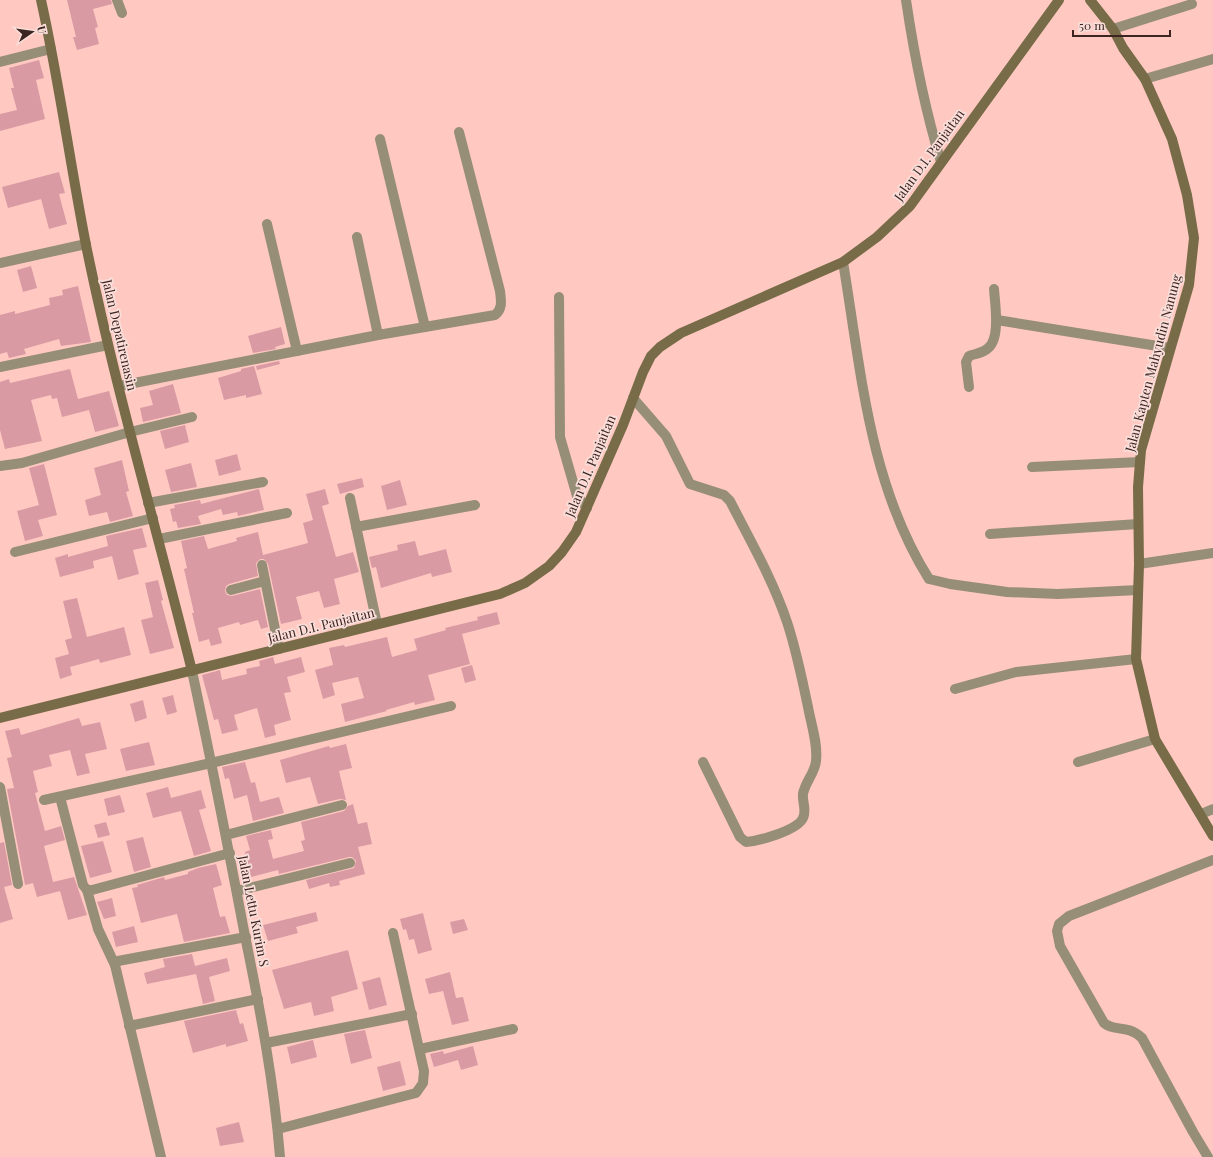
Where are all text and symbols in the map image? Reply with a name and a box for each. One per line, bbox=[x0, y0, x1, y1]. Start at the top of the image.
north arrow bbox=[12, 12, 52, 52]
scale bar bbox=[1073, 12, 1170, 38]
text: 50 m bbox=[1079, 17, 1105, 33]
text: U bbox=[34, 24, 50, 35]
street label: Jalan D.I. Panjaitan bbox=[889, 105, 968, 205]
street label: Jalan Kapten Mahyudin Nanung bbox=[1120, 272, 1184, 455]
street label: Jalan Depatirenasin bbox=[99, 277, 142, 392]
street label: Jalan D.I. Panjaitan bbox=[560, 412, 619, 520]
street label: Jalan D.I. Panjaitan bbox=[265, 603, 376, 646]
street label: Jalan Lettu Kurim S bbox=[235, 853, 274, 968]

